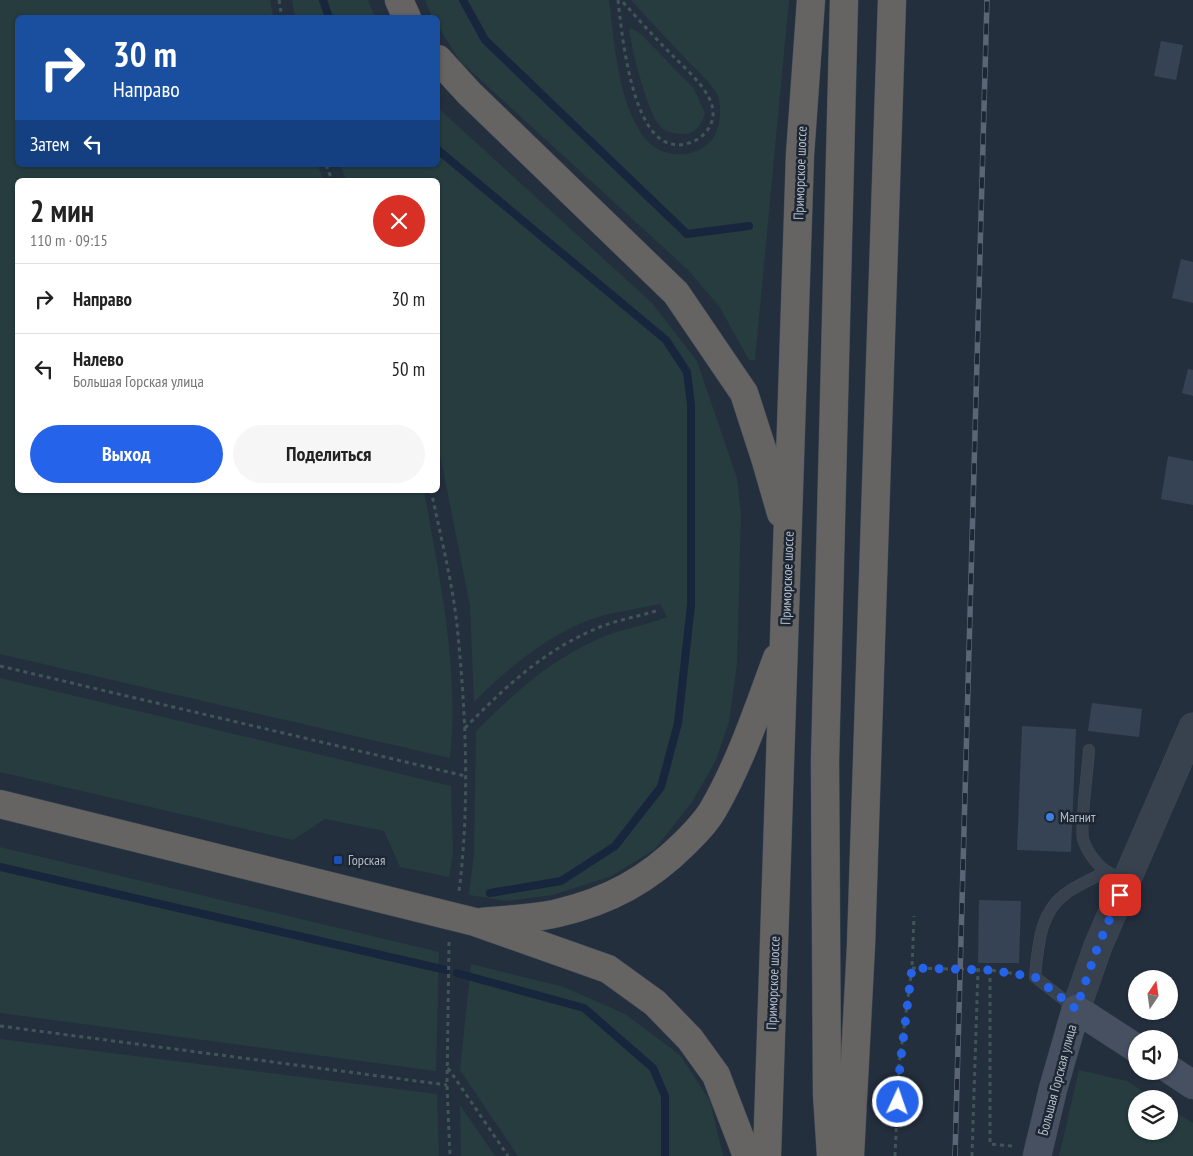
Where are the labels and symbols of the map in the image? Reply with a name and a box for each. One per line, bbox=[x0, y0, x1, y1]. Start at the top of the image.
street label: Приморское шоссе bbox=[789, 126, 811, 220]
street label: Приморское шоссе bbox=[776, 531, 798, 625]
place label: Магнит bbox=[1060, 808, 1096, 826]
marker: Магнит bbox=[1044, 811, 1056, 823]
place label: Горская bbox=[348, 851, 385, 869]
marker: Горская bbox=[332, 854, 344, 866]
pin bbox=[1099, 874, 1141, 916]
street label: Приморское шоссе bbox=[762, 936, 784, 1030]
north arrow bbox=[1128, 970, 1178, 1020]
street label: Большая Горская улица bbox=[1033, 1022, 1081, 1138]
position arrow bbox=[871, 1075, 923, 1127]

